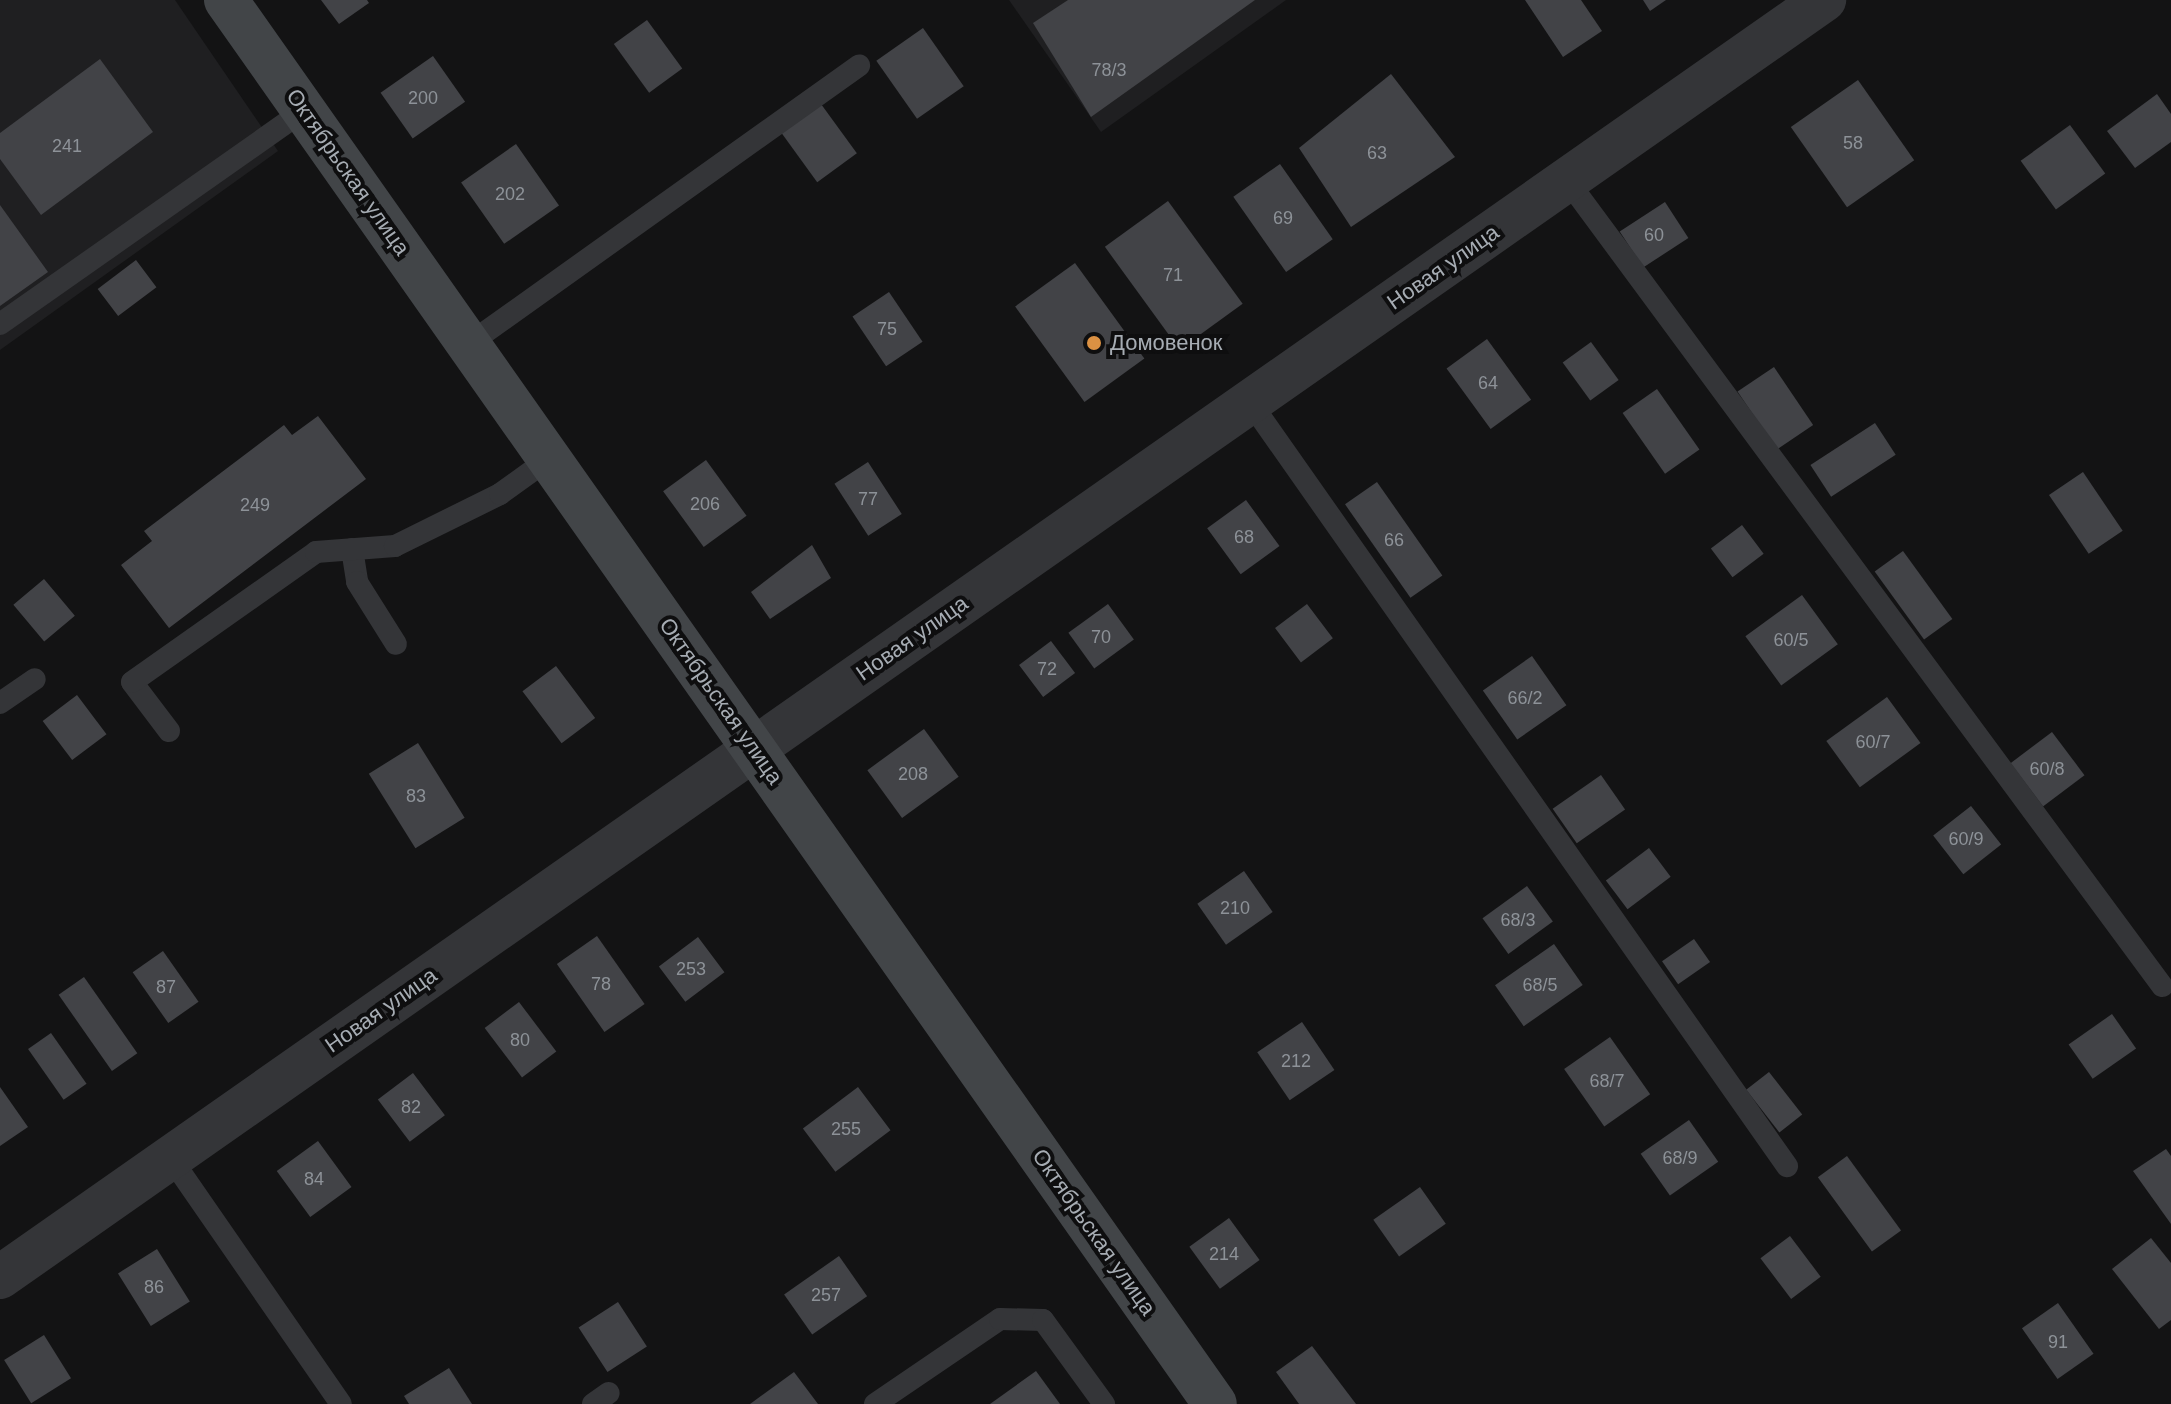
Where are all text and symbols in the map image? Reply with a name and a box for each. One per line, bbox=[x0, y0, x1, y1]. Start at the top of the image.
house number: 78/3 bbox=[1091, 59, 1127, 81]
street label: Октябрьская улица bbox=[281, 84, 415, 260]
house number: 200 bbox=[408, 87, 438, 109]
house number: 58 bbox=[1843, 132, 1863, 154]
house number: 241 bbox=[52, 135, 82, 157]
house number: 63 bbox=[1367, 142, 1387, 164]
house number: 202 bbox=[495, 183, 525, 205]
house number: 69 bbox=[1273, 207, 1293, 229]
street label: Новая улица bbox=[1382, 219, 1504, 315]
house number: 60 bbox=[1644, 224, 1664, 246]
house number: 71 bbox=[1163, 264, 1183, 286]
house number: 75 bbox=[877, 318, 897, 340]
place label: Домовенок bbox=[1110, 330, 1222, 356]
marker: Домовенок bbox=[1085, 334, 1103, 352]
house number: 64 bbox=[1478, 372, 1498, 394]
house number: 77 bbox=[858, 488, 878, 510]
house number: 206 bbox=[690, 493, 720, 515]
house number: 249 bbox=[240, 494, 270, 516]
house number: 68 bbox=[1234, 526, 1254, 548]
house number: 66 bbox=[1384, 529, 1404, 551]
street label: Новая улица bbox=[851, 590, 973, 686]
street label: Октябрьская улица bbox=[654, 613, 788, 789]
house number: 70 bbox=[1091, 626, 1111, 648]
house number: 60/5 bbox=[1773, 629, 1809, 651]
house number: 72 bbox=[1037, 658, 1057, 680]
house number: 66/2 bbox=[1507, 687, 1543, 709]
house number: 60/7 bbox=[1855, 731, 1891, 753]
house number: 60/8 bbox=[2029, 758, 2065, 780]
house number: 208 bbox=[898, 763, 928, 785]
house number: 83 bbox=[406, 785, 426, 807]
house number: 60/9 bbox=[1948, 828, 1984, 850]
house number: 210 bbox=[1220, 897, 1250, 919]
house number: 68/3 bbox=[1500, 909, 1536, 931]
house number: 253 bbox=[676, 958, 706, 980]
street label: Новая улица bbox=[320, 962, 442, 1058]
house number: 78 bbox=[591, 973, 611, 995]
house number: 68/5 bbox=[1522, 974, 1558, 996]
house number: 87 bbox=[156, 976, 176, 998]
house number: 80 bbox=[510, 1029, 530, 1051]
house number: 212 bbox=[1281, 1050, 1311, 1072]
house number: 68/7 bbox=[1589, 1070, 1625, 1092]
house number: 82 bbox=[401, 1096, 421, 1118]
house number: 255 bbox=[831, 1118, 861, 1140]
street label: Октябрьская улица bbox=[1027, 1144, 1161, 1320]
house number: 68/9 bbox=[1662, 1147, 1698, 1169]
house number: 84 bbox=[304, 1168, 324, 1190]
house number: 214 bbox=[1209, 1243, 1239, 1265]
house number: 86 bbox=[144, 1276, 164, 1298]
house number: 257 bbox=[811, 1284, 841, 1306]
house number: 91 bbox=[2048, 1331, 2068, 1353]

